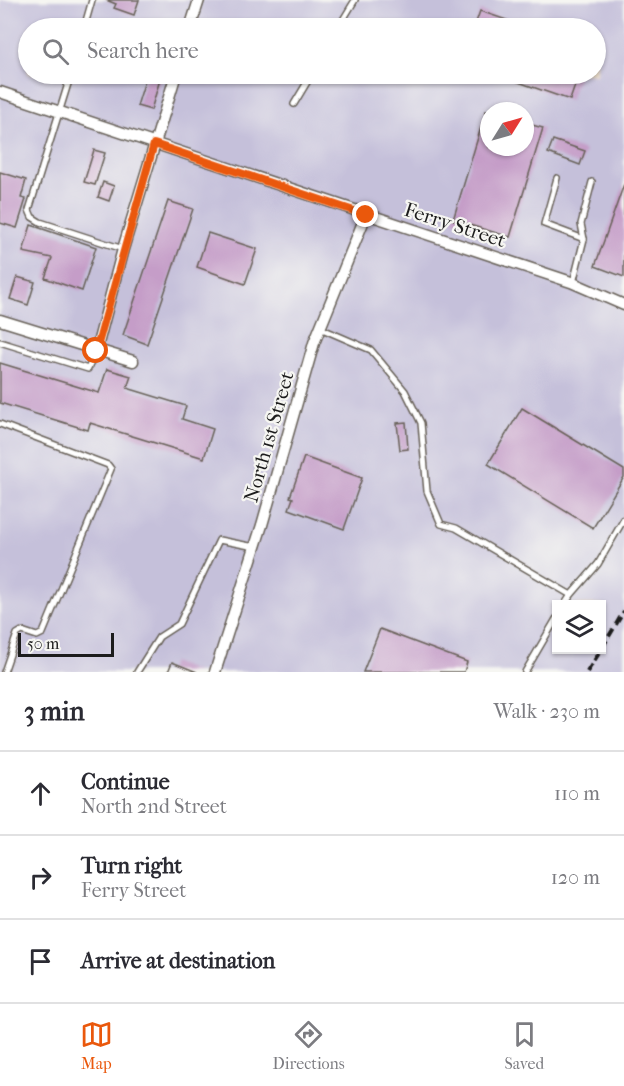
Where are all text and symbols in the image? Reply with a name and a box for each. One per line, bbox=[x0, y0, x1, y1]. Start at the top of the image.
search box bbox=[18, 18, 606, 84]
icon: search bbox=[39, 35, 72, 68]
text: Search here bbox=[87, 38, 199, 64]
north arrow bbox=[480, 102, 534, 156]
street label: Ferry Street bbox=[401, 198, 509, 252]
route end bbox=[352, 201, 378, 227]
route start bbox=[82, 337, 108, 363]
street label: North 1st Street bbox=[239, 369, 299, 505]
map controls bbox=[552, 600, 606, 654]
button: layers bbox=[552, 600, 606, 654]
scale bar bbox=[18, 630, 114, 658]
text: 50 m bbox=[27, 634, 59, 653]
text: 3 min bbox=[24, 696, 85, 727]
text: Walk · 230 m bbox=[494, 700, 600, 723]
text: Continue bbox=[81, 769, 170, 795]
icon: ahead bbox=[24, 777, 57, 810]
text: 110 m bbox=[554, 782, 600, 805]
text: North 2nd Street bbox=[81, 795, 227, 818]
text: Turn right bbox=[81, 853, 182, 879]
icon: right bbox=[24, 861, 57, 894]
text: 120 m bbox=[551, 866, 600, 889]
text: Ferry Street bbox=[81, 879, 186, 902]
icon: arrive bbox=[24, 945, 57, 978]
text: Arrive at destination bbox=[81, 948, 275, 974]
tab: Map bbox=[80, 1018, 113, 1073]
tab: Directions bbox=[273, 1018, 345, 1073]
tab: Saved bbox=[504, 1018, 544, 1073]

